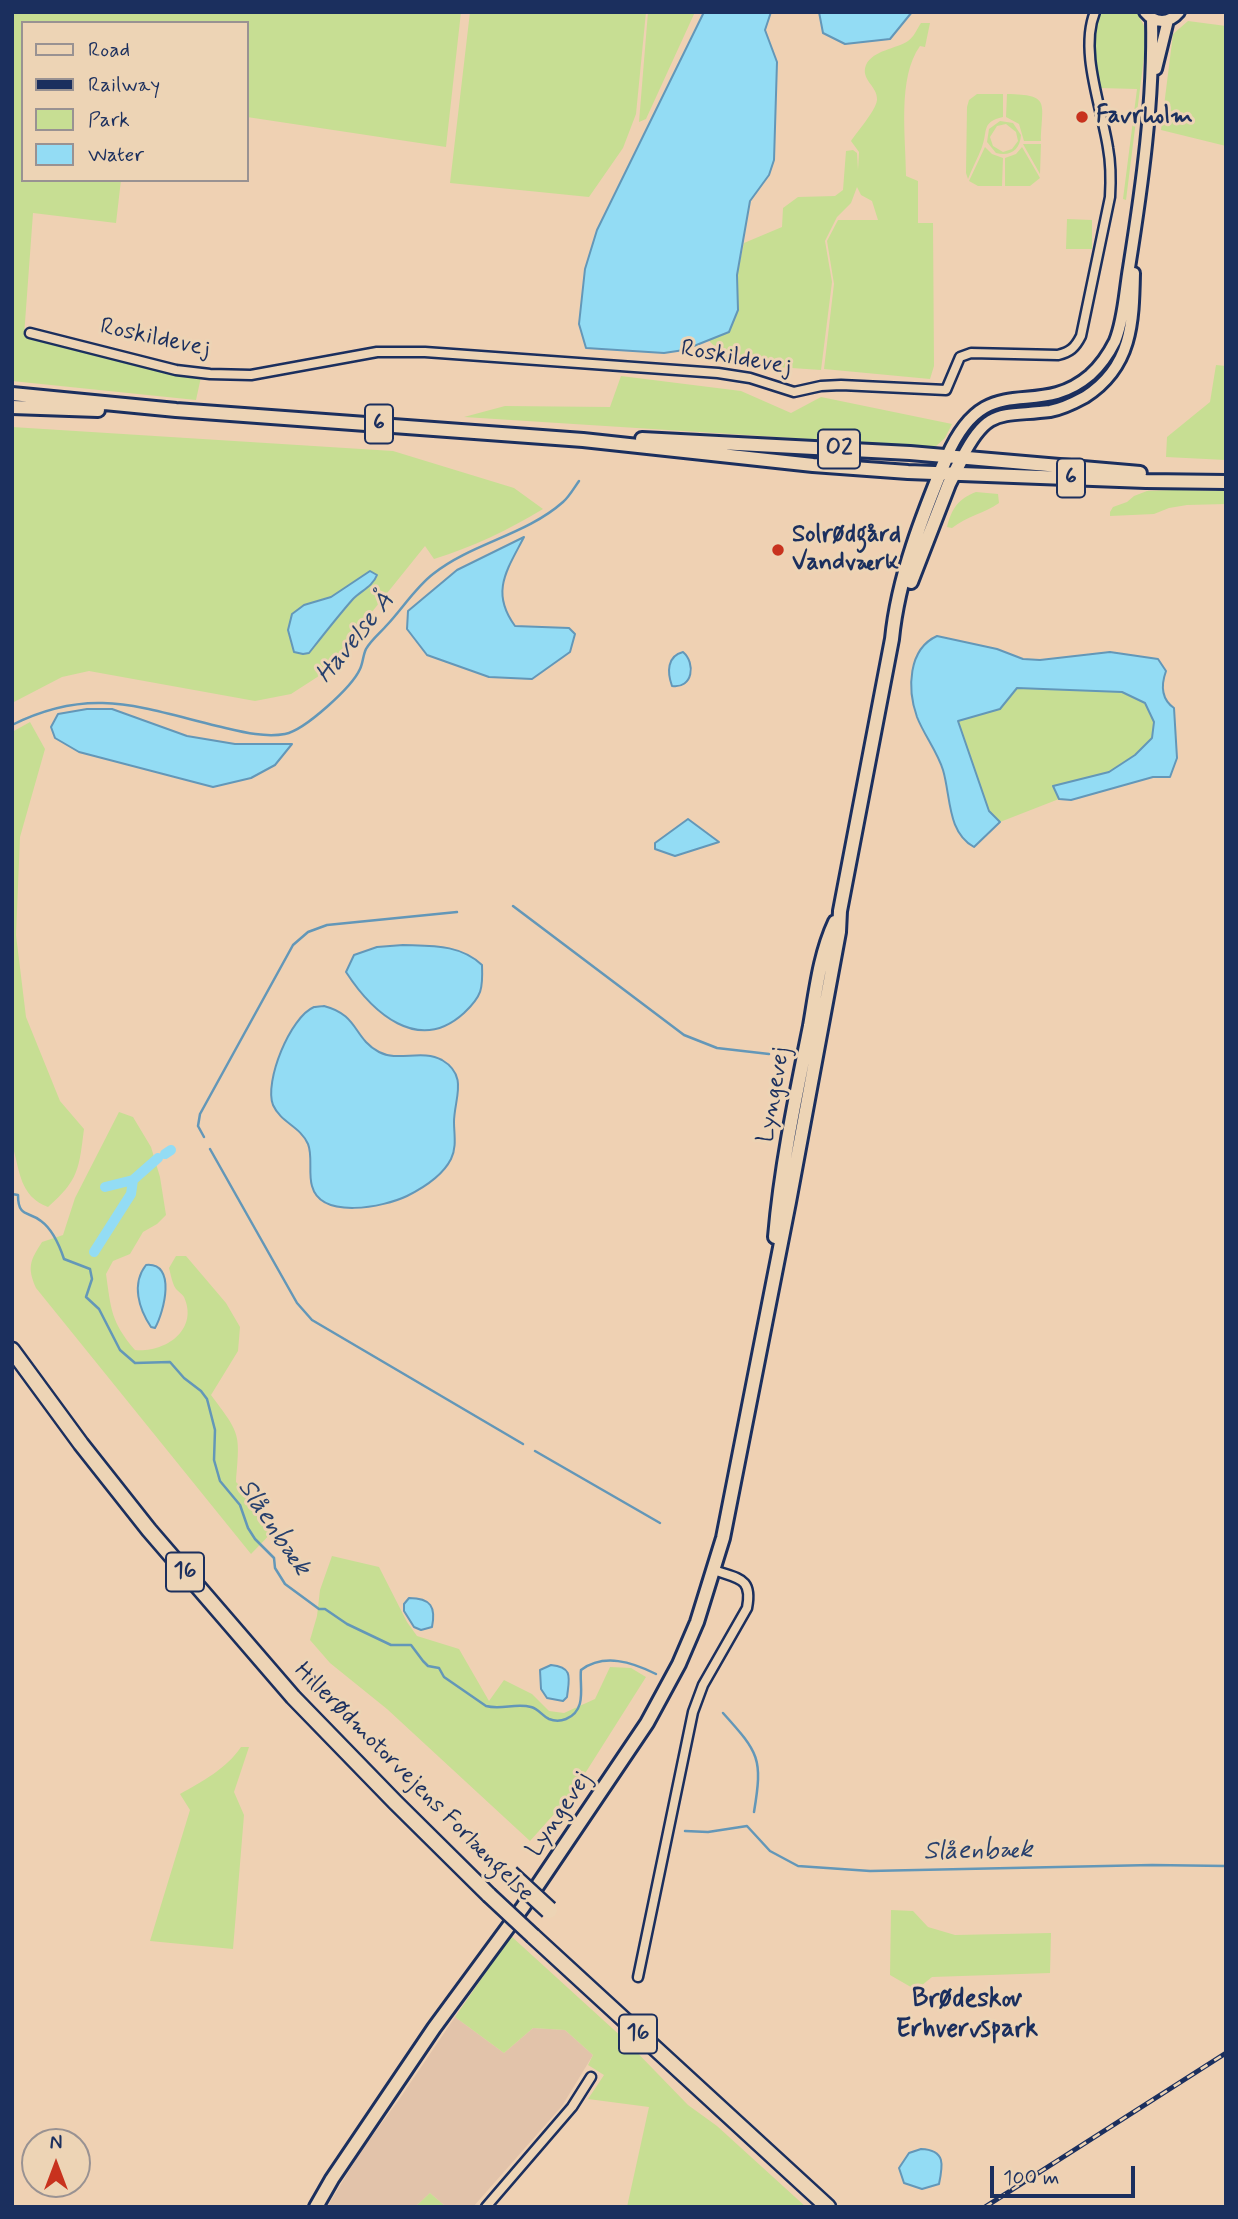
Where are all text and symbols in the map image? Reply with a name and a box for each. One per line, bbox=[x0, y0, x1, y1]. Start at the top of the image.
legend bbox=[21, 21, 248, 182]
text: Road bbox=[88, 36, 130, 64]
text: Railway bbox=[88, 71, 160, 99]
place label: Favrholm bbox=[1096, 103, 1193, 131]
text: Park bbox=[88, 106, 130, 134]
marker: Favrholm bbox=[1074, 109, 1090, 125]
text: Water bbox=[88, 141, 144, 169]
street label: Roskildevej bbox=[97, 313, 213, 365]
street label: Roskildevej bbox=[678, 335, 794, 383]
road number: 6 bbox=[365, 404, 393, 444]
road number: O2 bbox=[818, 430, 860, 468]
road number: 6 bbox=[1057, 458, 1085, 498]
place label: Solrødgård Vandværk bbox=[792, 522, 901, 578]
marker: Solrødgård Vandværk bbox=[770, 542, 786, 558]
water label: Havelse Å bbox=[310, 587, 402, 691]
street label: Lyngevej bbox=[752, 1045, 798, 1145]
water label: Slåenbæk bbox=[230, 1474, 316, 1582]
road number: 16 bbox=[166, 1553, 204, 1592]
street label: Hillerødmotorvejens Forlængelse bbox=[287, 1657, 539, 1909]
street label: Lyngevej bbox=[521, 1767, 599, 1863]
water label: Slåenbæk bbox=[923, 1835, 1033, 1869]
district label: Brødeskov Erhvervspark bbox=[896, 1985, 1038, 2046]
road number: 16 bbox=[619, 2014, 657, 2054]
north arrow bbox=[21, 2128, 91, 2198]
text: N bbox=[50, 2131, 62, 2156]
scale bar bbox=[993, 2152, 1138, 2196]
text: 100 m bbox=[1003, 2164, 1059, 2192]

